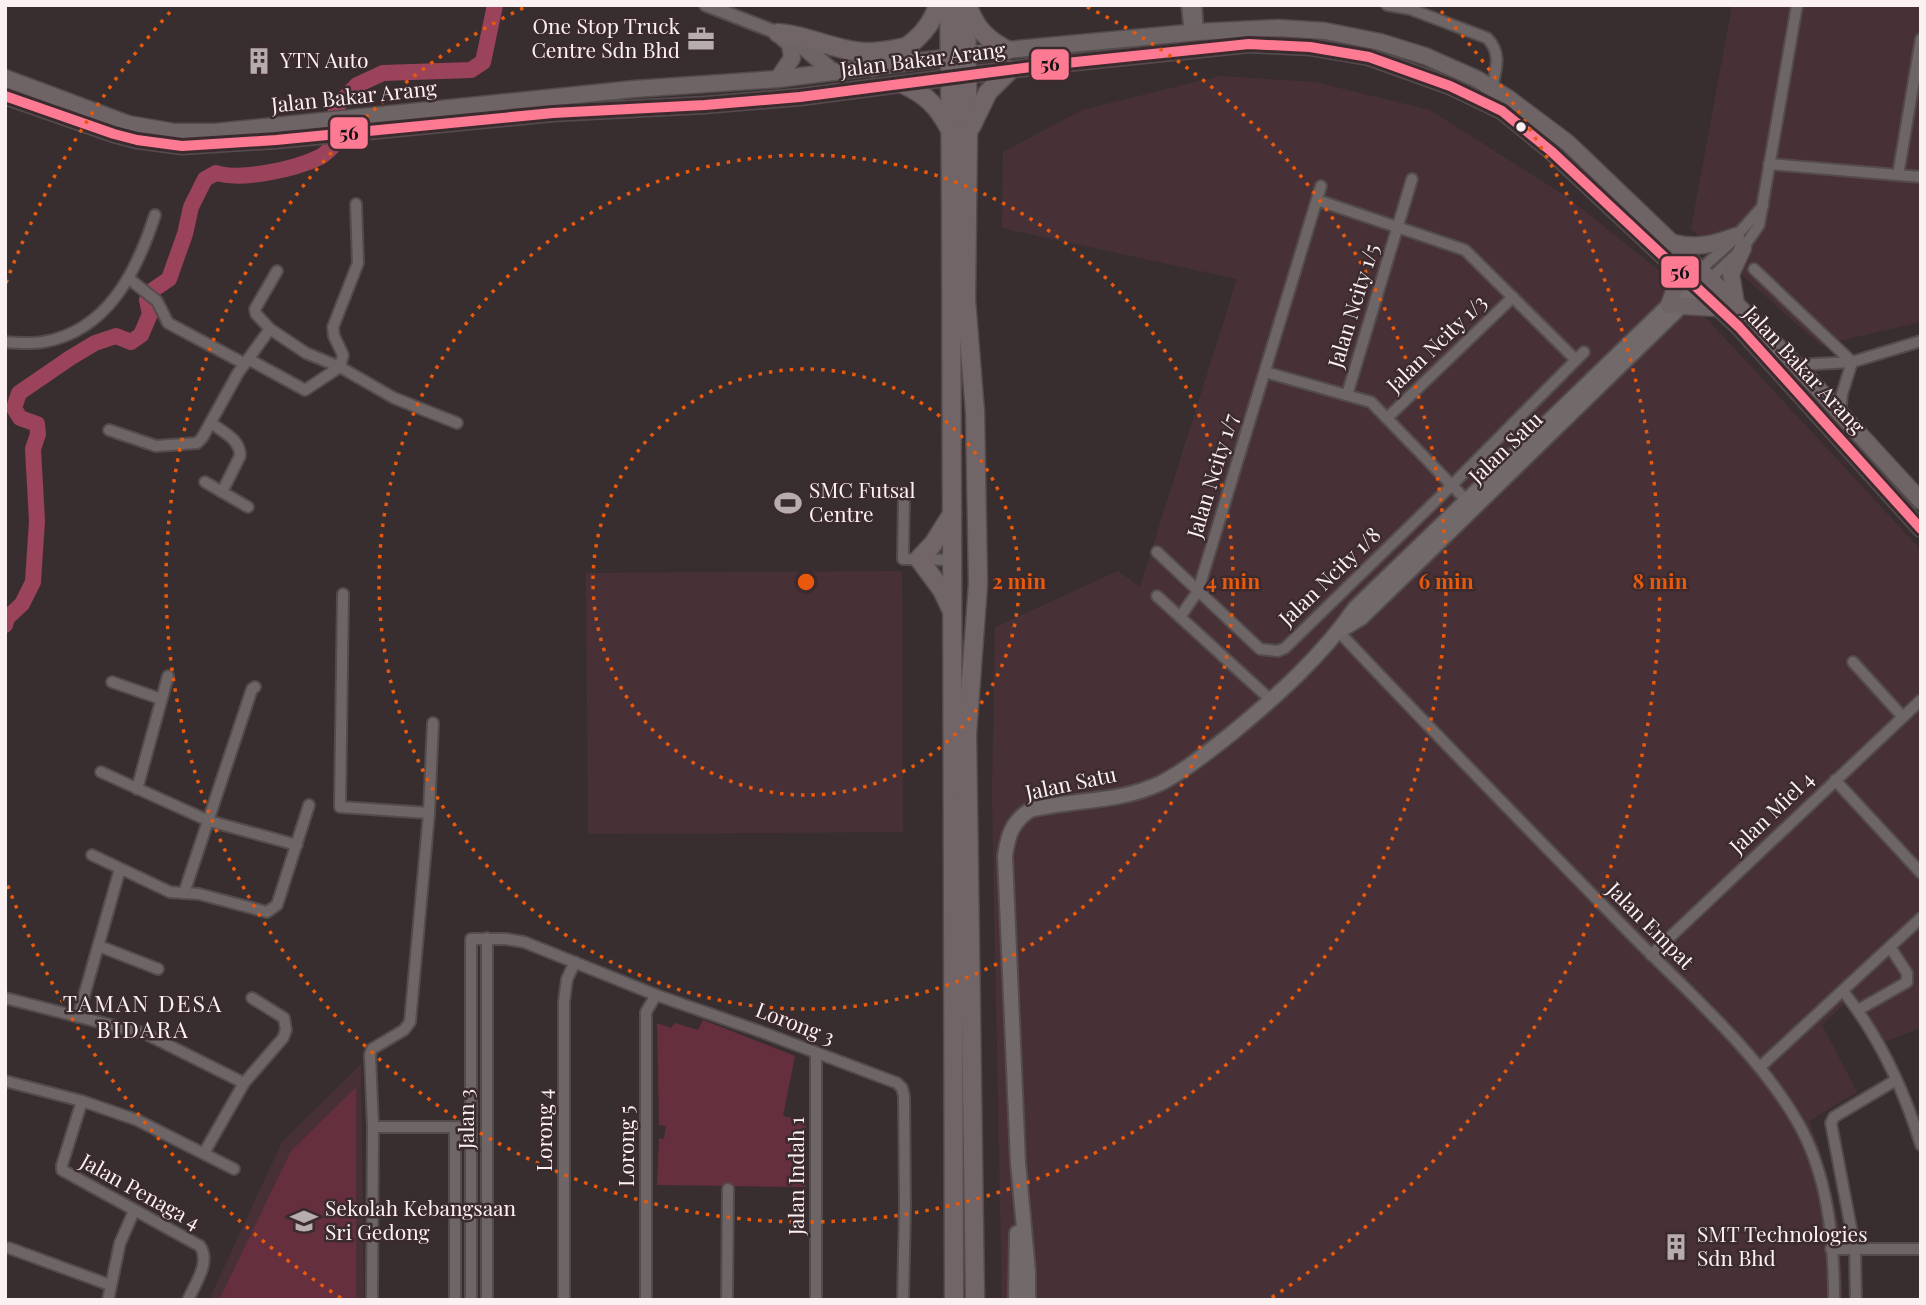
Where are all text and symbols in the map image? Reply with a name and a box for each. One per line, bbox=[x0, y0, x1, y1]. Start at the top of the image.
place label: One Stop Truck Centre Sdn Bhd bbox=[531, 11, 680, 63]
office icon: One Stop Truck Centre Sdn Bhd bbox=[686, 24, 716, 54]
street label: Jalan Bakar Arang bbox=[838, 34, 1007, 82]
place label: YTN Auto bbox=[279, 45, 369, 73]
building icon: YTN Auto bbox=[244, 46, 274, 76]
line badge: 56 bbox=[1030, 48, 1070, 81]
text: 56 bbox=[1040, 50, 1060, 76]
street label: Jalan Bakar Arang bbox=[269, 72, 438, 118]
line badge: 56 bbox=[329, 116, 369, 150]
text: 56 bbox=[339, 119, 359, 145]
unlabelled marker bbox=[1514, 120, 1528, 134]
street label: Jalan Ncity 1/5 bbox=[1320, 240, 1384, 372]
line badge: 56 bbox=[1660, 255, 1700, 289]
text: 56 bbox=[1670, 258, 1690, 284]
street label: Jalan Ncity 1/3 bbox=[1379, 288, 1492, 398]
street label: Jalan Bakar Arang bbox=[1738, 298, 1872, 439]
street label: Jalan Satu bbox=[1461, 404, 1548, 489]
street label: Jalan Ncity 1/7 bbox=[1179, 409, 1243, 542]
place label: SMC Futsal Centre bbox=[809, 475, 916, 527]
sports icon: SMC Futsal Centre bbox=[773, 488, 803, 518]
street label: Jalan Ncity 1/8 bbox=[1271, 520, 1385, 632]
text: 2 min bbox=[992, 566, 1046, 594]
text: 4 min bbox=[1206, 566, 1260, 594]
text: 6 min bbox=[1418, 566, 1474, 594]
text: 8 min bbox=[1632, 566, 1688, 594]
centre of rings bbox=[794, 570, 818, 594]
street label: Jalan Satu bbox=[1021, 759, 1119, 806]
street label: Jalan Miel 4 bbox=[1722, 764, 1819, 860]
street label: Jalan Empat bbox=[1601, 874, 1702, 975]
district label: TAMAN DESA BIDARA bbox=[63, 987, 223, 1044]
street label: Lorong 3 bbox=[752, 994, 839, 1050]
street label: Jalan 3 bbox=[451, 1089, 479, 1150]
street label: Lorong 4 bbox=[529, 1089, 557, 1171]
street label: Lorong 5 bbox=[611, 1105, 639, 1187]
street label: Jalan Indah 1 bbox=[781, 1116, 809, 1236]
street label: Jalan Penaga 4 bbox=[75, 1145, 206, 1235]
place label: Sekolah Kebangsaan Sri Gedong bbox=[325, 1193, 517, 1245]
school or university icon: Sekolah Kebangsaan Sri Gedong bbox=[289, 1206, 319, 1236]
place label: SMT Technologies Sdn Bhd bbox=[1697, 1219, 1868, 1271]
building icon: SMT Technologies Sdn Bhd bbox=[1661, 1232, 1691, 1262]

